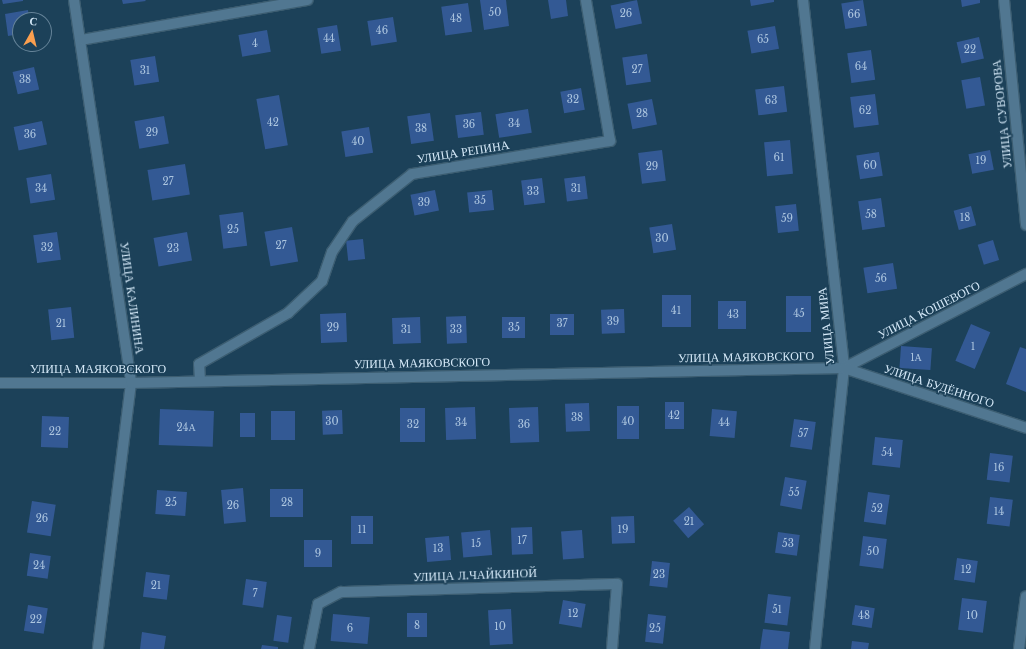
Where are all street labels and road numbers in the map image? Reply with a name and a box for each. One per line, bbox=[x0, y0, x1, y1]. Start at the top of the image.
street label: УЛИЦА СУВОРОВА bbox=[989, 59, 1015, 169]
street label: УЛИЦА РЕПИНА bbox=[416, 138, 510, 166]
street label: УЛИЦА КАЛИНИНА bbox=[117, 241, 147, 355]
street label: УЛИЦА КОШЕВОГО bbox=[876, 278, 982, 342]
street label: УЛИЦА МИРА bbox=[815, 287, 837, 365]
street label: УЛИЦА МАЯКОВСКОГО bbox=[678, 349, 814, 365]
street label: УЛИЦА МАЯКОВСКОГО bbox=[354, 355, 490, 371]
street label: УЛИЦА БУДЁННОГО bbox=[882, 361, 996, 411]
street label: УЛИЦА МАЯКОВСКОГО bbox=[30, 362, 166, 376]
street label: УЛИЦА Л.ЧАЙКИНОЙ bbox=[413, 566, 537, 584]

